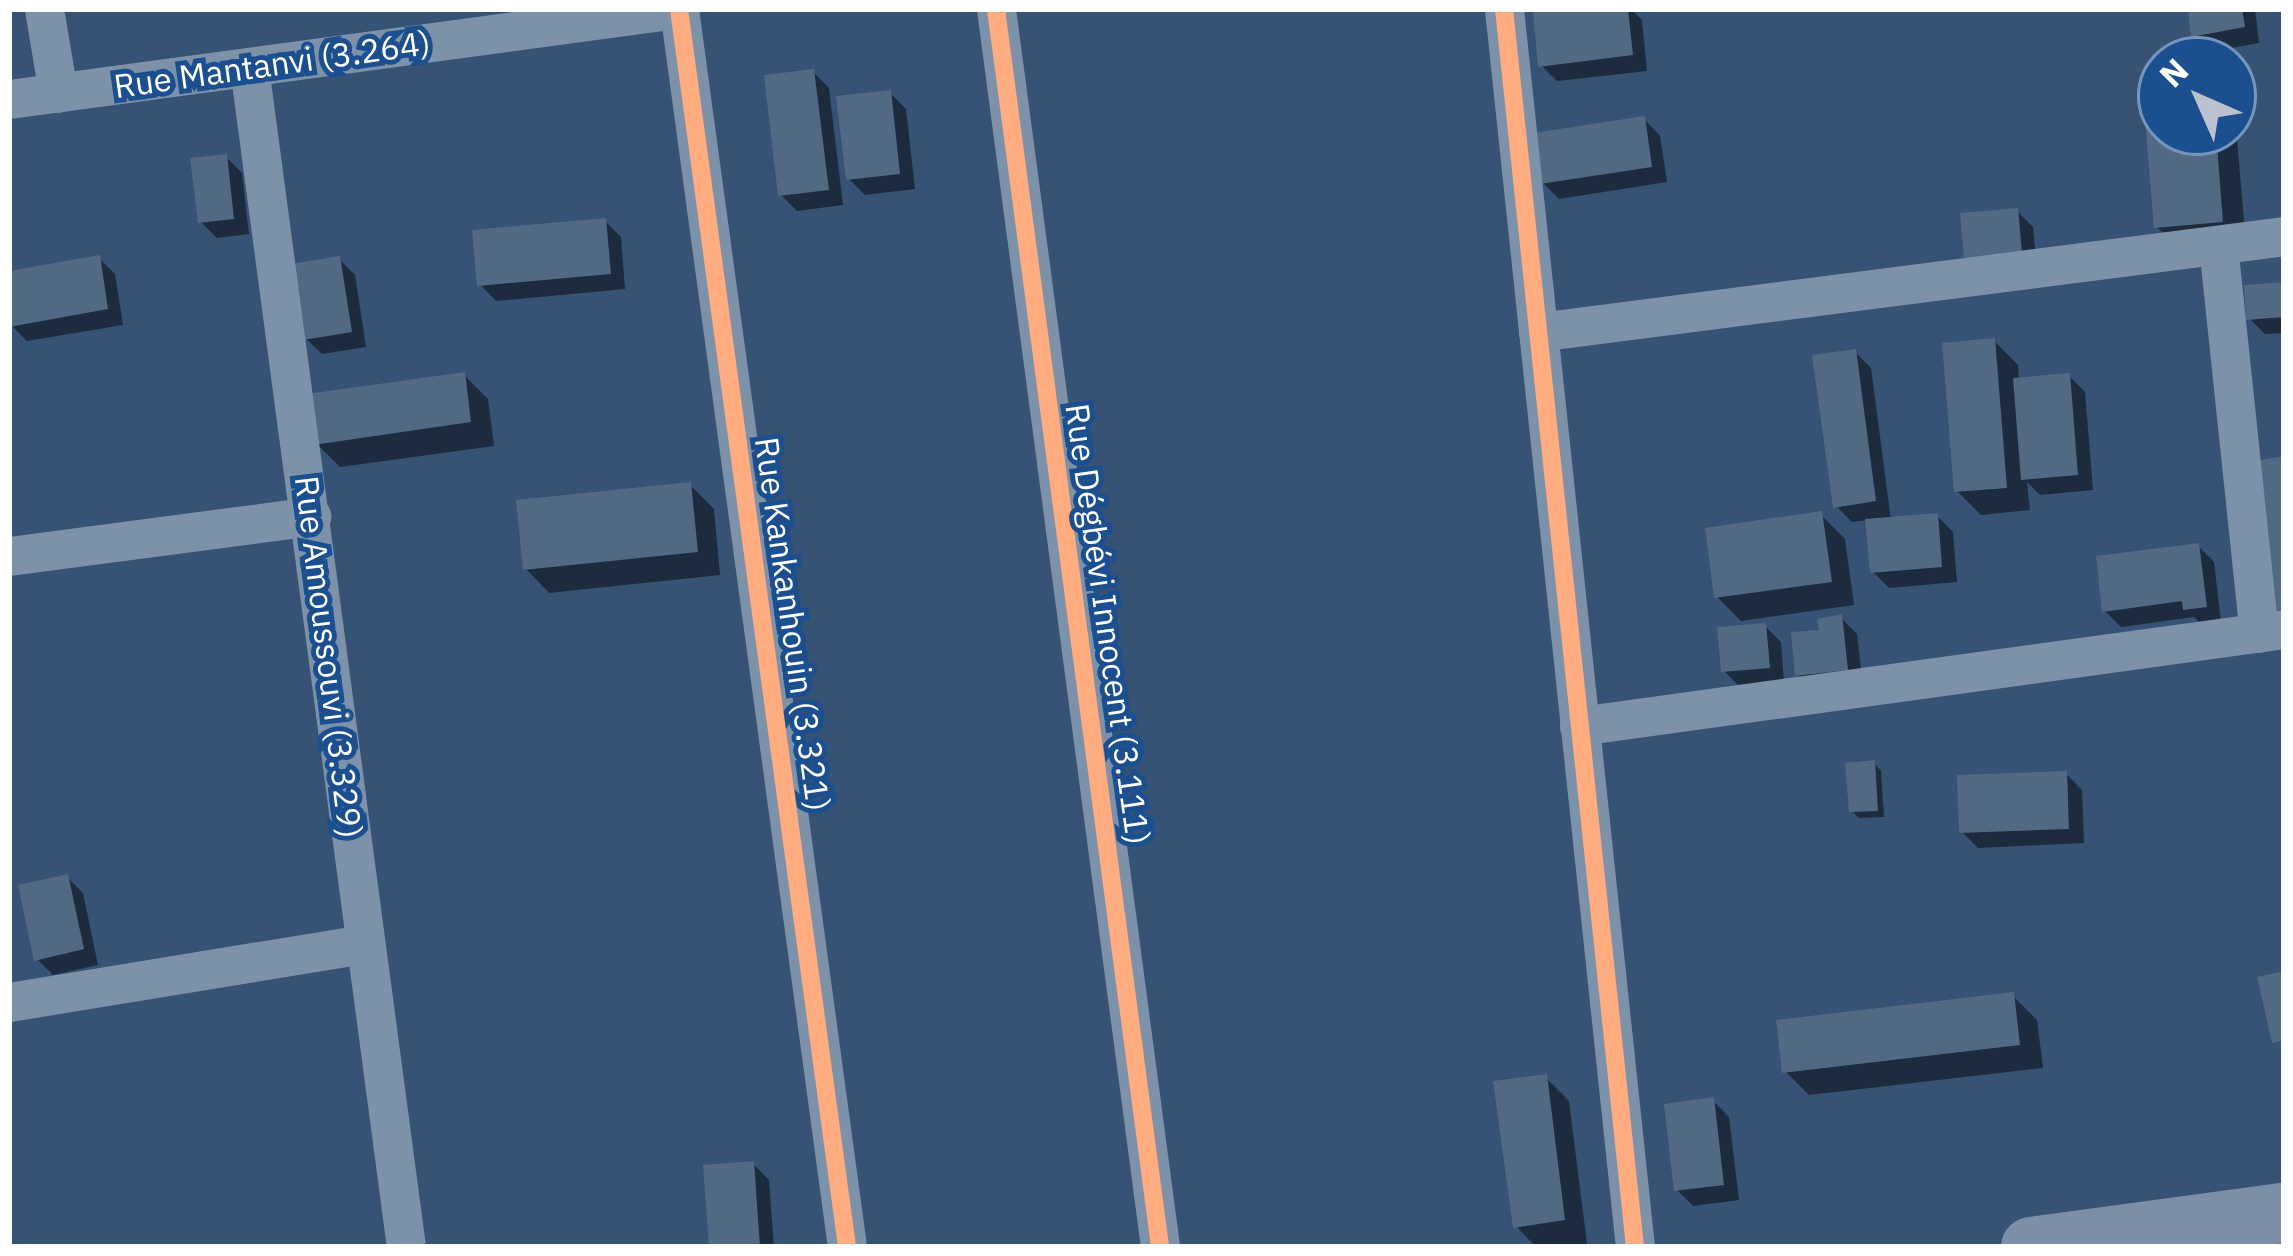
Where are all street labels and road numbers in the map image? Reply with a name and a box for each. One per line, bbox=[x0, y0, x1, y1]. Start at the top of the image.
street label: Rue Mantanvi (3.264) bbox=[111, 22, 433, 106]
street label: Rue Dégbévi Innocent (3.111) bbox=[1057, 401, 1159, 847]
street label: Rue Kankanhouin (3.321) bbox=[747, 434, 839, 814]
street label: Rue Amoussouvi (3.329) bbox=[287, 474, 371, 840]

